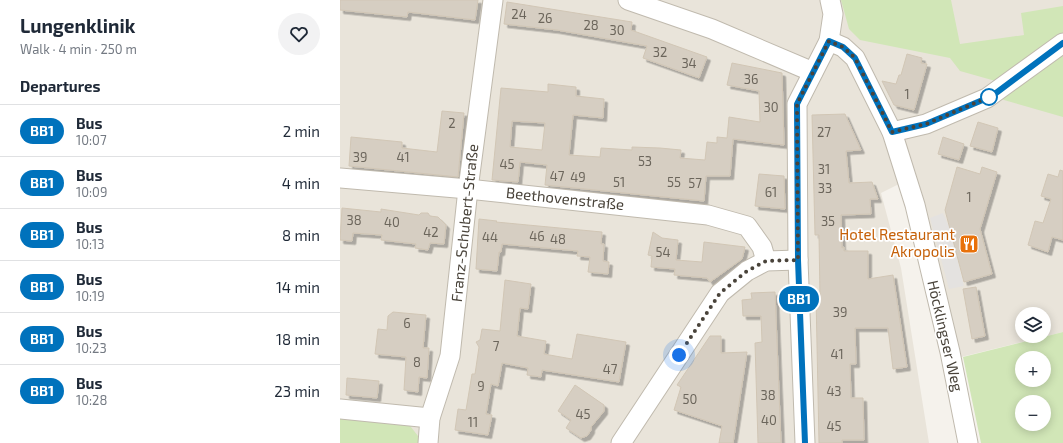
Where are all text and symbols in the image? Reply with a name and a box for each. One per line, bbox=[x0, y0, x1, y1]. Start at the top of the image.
house number: 24 bbox=[511, 6, 527, 22]
house number: 26 bbox=[538, 10, 552, 26]
button: heart bbox=[278, 13, 320, 55]
text: Lungenklinik bbox=[20, 14, 135, 37]
house number: 28 bbox=[583, 17, 599, 33]
house number: 30 bbox=[609, 22, 625, 38]
text: Walk · 4 min · 250 m bbox=[20, 41, 137, 57]
house number: 32 bbox=[653, 44, 667, 60]
house number: 34 bbox=[681, 55, 697, 71]
house number: 36 bbox=[744, 71, 758, 87]
text: Departures bbox=[20, 77, 100, 95]
house number: 1 bbox=[904, 86, 910, 102]
unlabelled marker bbox=[980, 88, 998, 106]
house number: 30 bbox=[763, 99, 779, 115]
text: Bus bbox=[76, 114, 102, 132]
house number: 2 bbox=[448, 115, 456, 131]
text: BB1 bbox=[30, 122, 54, 139]
text: 2 min bbox=[283, 122, 320, 140]
house number: 27 bbox=[817, 124, 831, 140]
text: 10:07 bbox=[76, 132, 107, 148]
street label: Franz-Schubert-Straße bbox=[447, 143, 481, 303]
house number: 39 bbox=[353, 149, 367, 165]
house number: 41 bbox=[396, 149, 410, 165]
house number: 53 bbox=[638, 153, 652, 169]
house number: 45 bbox=[500, 156, 515, 172]
house number: 31 bbox=[818, 161, 830, 177]
text: Bus bbox=[76, 166, 102, 184]
house number: 47 bbox=[550, 168, 565, 184]
house number: 49 bbox=[570, 169, 586, 185]
text: BB1 bbox=[30, 174, 54, 191]
text: 4 min bbox=[282, 174, 320, 192]
house number: 51 bbox=[613, 174, 625, 190]
house number: 55 bbox=[667, 174, 681, 190]
house number: 57 bbox=[688, 175, 702, 191]
house number: 33 bbox=[818, 180, 832, 196]
street label: Beethovenstraße bbox=[505, 183, 625, 213]
text: 10:09 bbox=[76, 184, 107, 200]
house number: 61 bbox=[765, 184, 777, 200]
house number: 1 bbox=[966, 189, 972, 205]
house number: 38 bbox=[346, 212, 362, 228]
house number: 35 bbox=[821, 213, 835, 229]
house number: 40 bbox=[384, 214, 400, 230]
text: Bus bbox=[76, 218, 102, 236]
house number: 42 bbox=[423, 224, 439, 240]
place label: Hotel Restaurant Akropolis bbox=[839, 225, 955, 260]
text: BB1 bbox=[30, 226, 54, 243]
text: 8 min bbox=[282, 226, 320, 244]
house number: 46 bbox=[529, 228, 545, 244]
house number: 44 bbox=[482, 229, 498, 245]
house number: 48 bbox=[550, 231, 566, 247]
restaurant icon: Hotel Restaurant Akropolis bbox=[958, 233, 980, 255]
text: 10:13 bbox=[76, 236, 104, 252]
house number: 54 bbox=[656, 244, 670, 260]
text: Bus bbox=[76, 270, 102, 288]
text: BB1 bbox=[30, 278, 54, 295]
text: 14 min bbox=[276, 278, 320, 296]
street label: Höcklingser Weg bbox=[924, 278, 968, 394]
line badge: BB1 bbox=[776, 286, 822, 312]
text: 10:19 bbox=[76, 288, 105, 304]
text: BB1 bbox=[787, 290, 811, 307]
house number: 39 bbox=[833, 304, 847, 320]
map controls bbox=[1015, 307, 1051, 431]
button: layers bbox=[1015, 307, 1051, 343]
house number: 6 bbox=[403, 315, 411, 331]
text: Bus bbox=[76, 322, 102, 340]
text: BB1 bbox=[30, 330, 54, 347]
text: 18 min bbox=[276, 330, 320, 348]
house number: 7 bbox=[493, 338, 500, 354]
text: 10:23 bbox=[76, 340, 107, 356]
your location bbox=[669, 345, 689, 365]
house number: 41 bbox=[830, 346, 844, 362]
button: + bbox=[1015, 351, 1051, 387]
house number: 8 bbox=[413, 354, 421, 370]
house number: 47 bbox=[603, 361, 618, 377]
text: Bus bbox=[76, 374, 102, 392]
house number: 9 bbox=[477, 378, 485, 394]
text: BB1 bbox=[30, 382, 54, 399]
text: 23 min bbox=[274, 382, 320, 400]
house number: 43 bbox=[826, 383, 842, 399]
house number: 38 bbox=[760, 387, 776, 403]
house number: 50 bbox=[683, 391, 697, 407]
text: 10:28 bbox=[76, 392, 107, 408]
button: − bbox=[1015, 395, 1051, 431]
house number: 45 bbox=[576, 406, 591, 422]
house number: 40 bbox=[761, 412, 777, 428]
house number: 11 bbox=[468, 414, 478, 430]
house number: 45 bbox=[827, 418, 842, 434]

